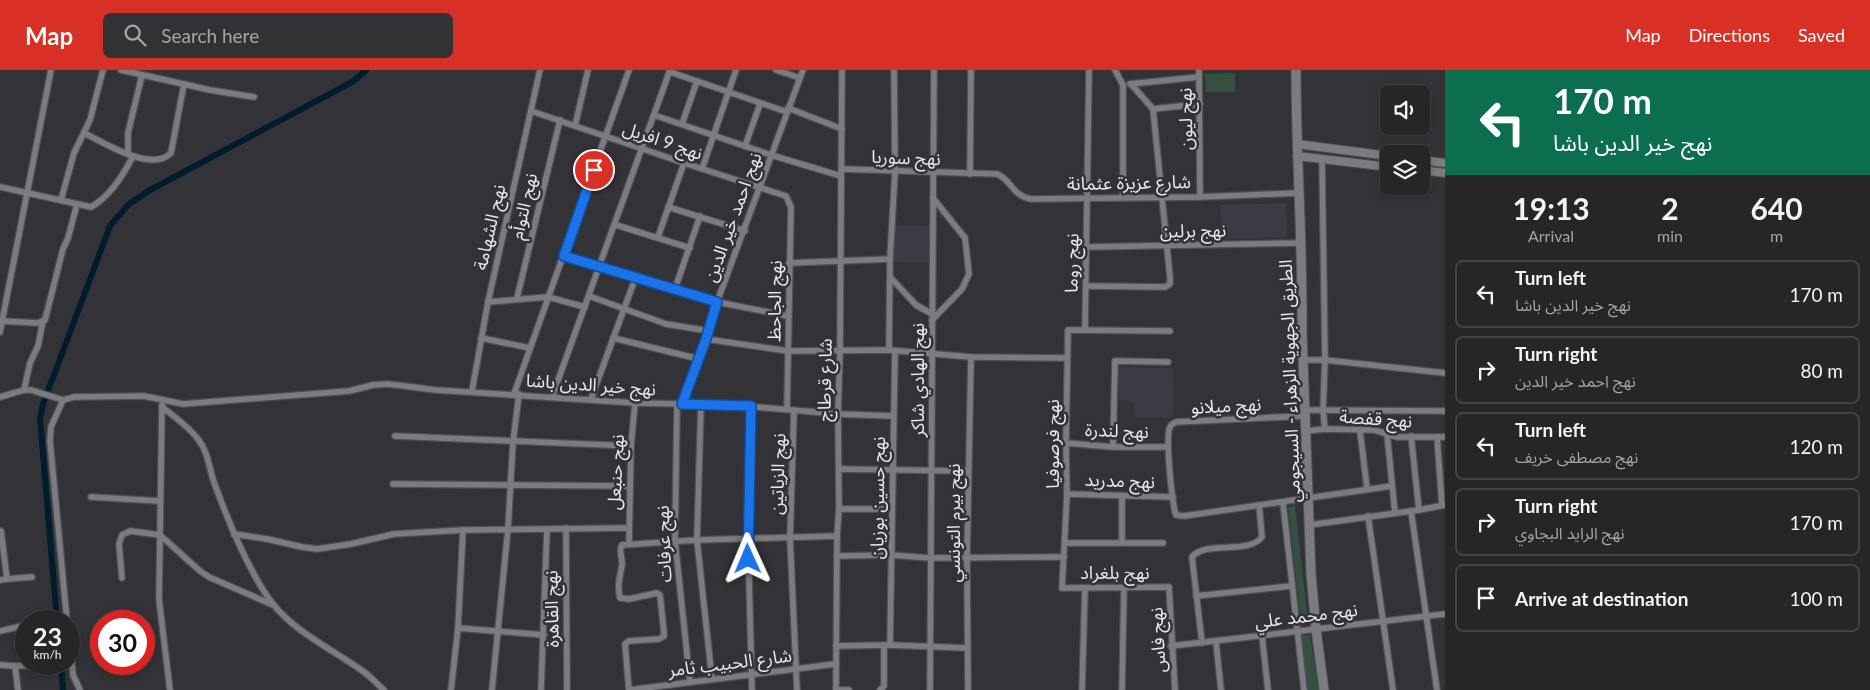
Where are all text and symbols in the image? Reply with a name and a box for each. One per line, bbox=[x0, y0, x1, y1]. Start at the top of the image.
search box bbox=[103, 13, 453, 58]
text: Map bbox=[25, 21, 73, 50]
icon: search bbox=[121, 21, 149, 49]
text: Search here bbox=[161, 24, 259, 47]
text: Map bbox=[1625, 24, 1661, 46]
text: Directions bbox=[1689, 24, 1770, 46]
text: Saved bbox=[1798, 24, 1845, 46]
text: 170 m bbox=[1553, 79, 1652, 121]
map controls bbox=[1380, 85, 1430, 195]
button: sound bbox=[1380, 85, 1430, 135]
street label: نهح ليون bbox=[1173, 88, 1200, 150]
icon: left bbox=[1470, 90, 1535, 155]
street label: نهج 9 افريل bbox=[619, 116, 706, 167]
text: نهج خير الدين باشا bbox=[1553, 129, 1712, 156]
street label: نهج سوريا bbox=[871, 145, 941, 172]
button: layers bbox=[1380, 145, 1430, 195]
pin bbox=[573, 149, 615, 191]
street label: نهج احمد خير الدين bbox=[698, 149, 768, 286]
icon: arrive bbox=[580, 156, 608, 184]
street label: شارع عزيزة عثمانة bbox=[1067, 170, 1191, 198]
street label: نهج التوأم bbox=[505, 171, 545, 242]
street label: نهج الشهامة bbox=[468, 182, 512, 273]
text: 19:13 bbox=[1512, 190, 1590, 226]
text: 2 bbox=[1661, 190, 1679, 226]
text: 640 bbox=[1750, 190, 1803, 226]
street label: نهج برلين bbox=[1160, 218, 1226, 245]
text: Arrival bbox=[1528, 226, 1574, 245]
text: min bbox=[1657, 226, 1683, 245]
text: m bbox=[1770, 226, 1783, 245]
street label: نهج روما bbox=[1059, 233, 1086, 293]
street label: الطريق الجهوية الزهراء - السيجومي bbox=[1274, 259, 1307, 503]
street label: نهج الجاحظ bbox=[762, 260, 789, 342]
text: Turn left bbox=[1515, 266, 1586, 289]
icon: left bbox=[1472, 280, 1500, 308]
text: 170 m bbox=[1789, 283, 1843, 306]
text: نهج خير الدين باشا bbox=[1515, 295, 1631, 314]
street label: نهج الهادي شاكر bbox=[906, 323, 931, 438]
street label: شارع قرطاج bbox=[812, 338, 840, 422]
text: Turn right bbox=[1515, 342, 1597, 365]
icon: right bbox=[1472, 356, 1500, 384]
text: 80 m bbox=[1800, 359, 1843, 382]
street label: نهج خير الدين باشا bbox=[525, 368, 657, 403]
text: نهج احمد خير الدين bbox=[1515, 371, 1636, 390]
street label: نهج ميلانو bbox=[1190, 392, 1262, 421]
street label: نهج فرصوفيا bbox=[1041, 399, 1066, 489]
street label: نهج قفصة bbox=[1339, 404, 1413, 435]
street label: نهج لندرة bbox=[1085, 418, 1149, 445]
text: Turn left bbox=[1515, 418, 1586, 441]
icon: left bbox=[1472, 432, 1500, 460]
street label: نهج الزياتين bbox=[765, 433, 792, 515]
street label: نهج حنبعل bbox=[602, 434, 631, 511]
text: 120 m bbox=[1789, 435, 1843, 458]
street label: نهج حسين بوزيان bbox=[865, 436, 892, 560]
text: نهج مصطفى خريف bbox=[1515, 447, 1638, 466]
street label: نهج بيرم التونسي bbox=[942, 463, 968, 583]
street label: نهج مدريد bbox=[1084, 468, 1156, 495]
text: Turn right bbox=[1515, 494, 1597, 517]
street label: نهج عرفات bbox=[651, 505, 678, 583]
icon: right bbox=[1472, 508, 1500, 536]
text: 170 m bbox=[1789, 511, 1843, 534]
text: نهج الرايد البجاوي bbox=[1515, 523, 1625, 542]
position arrow bbox=[721, 532, 773, 584]
street label: نهج بلغراد bbox=[1080, 561, 1150, 586]
street label: نهج القاهرة bbox=[539, 570, 566, 648]
icon: arrive bbox=[1472, 584, 1500, 612]
text: Arrive at destination bbox=[1515, 587, 1688, 610]
text: 100 m bbox=[1789, 587, 1843, 610]
street label: نهج محمد علي bbox=[1253, 598, 1359, 635]
street label: نهج فاس bbox=[1144, 607, 1173, 673]
speed limit sign: 30 bbox=[90, 610, 155, 675]
text: 23 bbox=[33, 621, 62, 651]
street label: شارع الحبيب ثامر bbox=[666, 643, 794, 685]
text: km/h bbox=[33, 647, 62, 662]

